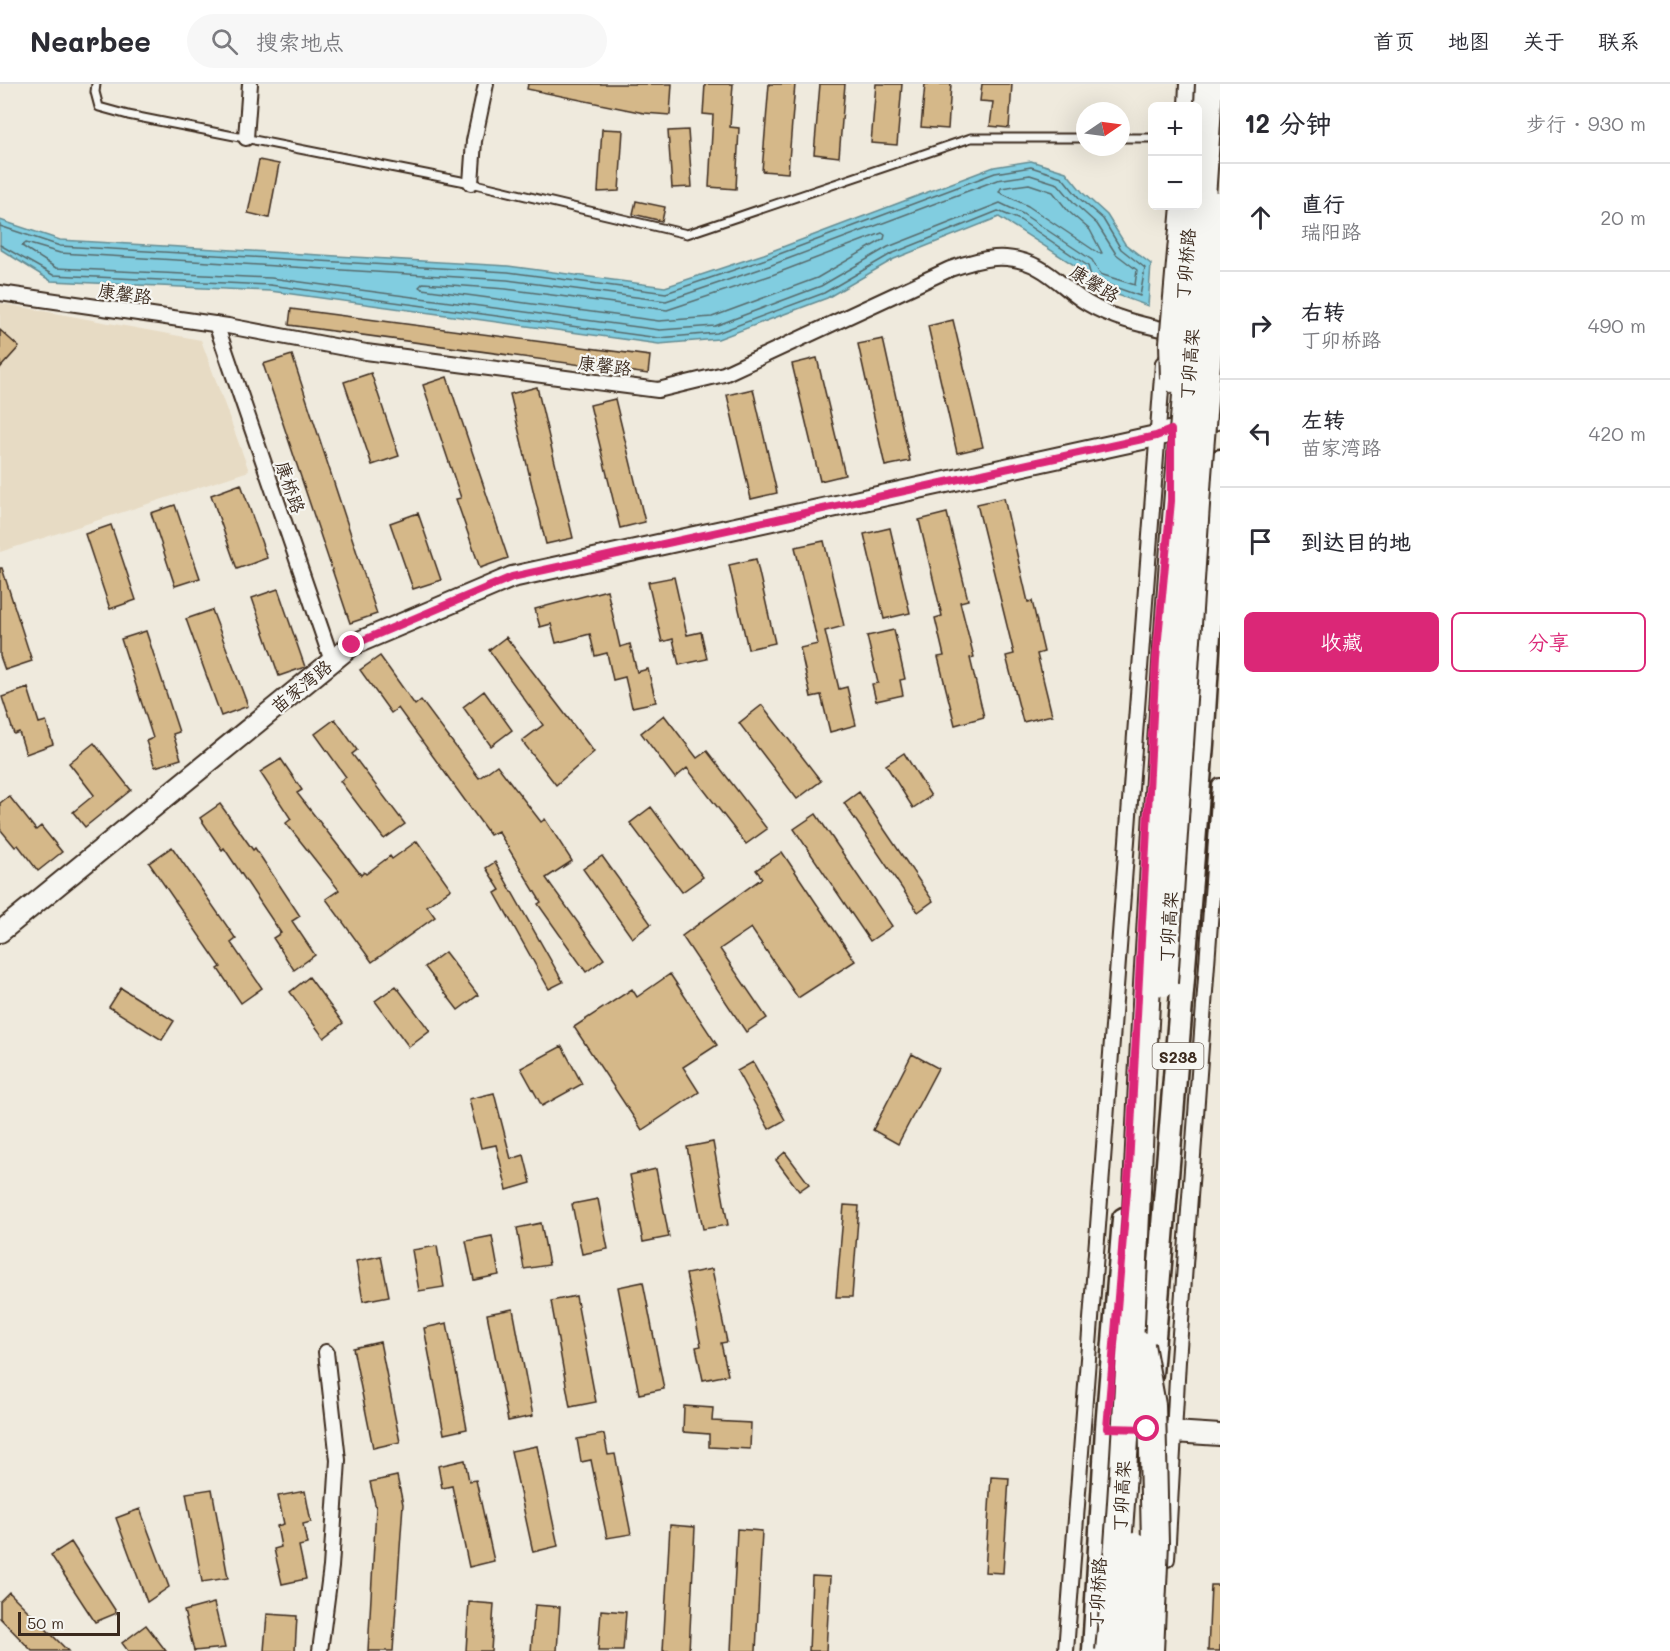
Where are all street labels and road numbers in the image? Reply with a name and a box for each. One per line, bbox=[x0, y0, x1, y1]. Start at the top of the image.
street label: 丁卯桥路 bbox=[1170, 227, 1200, 301]
street label: 康馨路 bbox=[1066, 259, 1124, 307]
street label: 康馨路 bbox=[97, 277, 153, 309]
street label: 丁卯高架 bbox=[1174, 327, 1204, 401]
street label: 康馨路 bbox=[577, 350, 633, 380]
street label: 康桥路 bbox=[271, 458, 311, 516]
street label: 苗家湾路 bbox=[265, 654, 337, 718]
street label: 丁卯高架 bbox=[1154, 890, 1182, 964]
road number: S238 bbox=[1152, 1043, 1204, 1069]
street label: 丁卯高架 bbox=[1107, 1459, 1135, 1533]
street label: 丁卯桥路 bbox=[1083, 1556, 1111, 1630]

